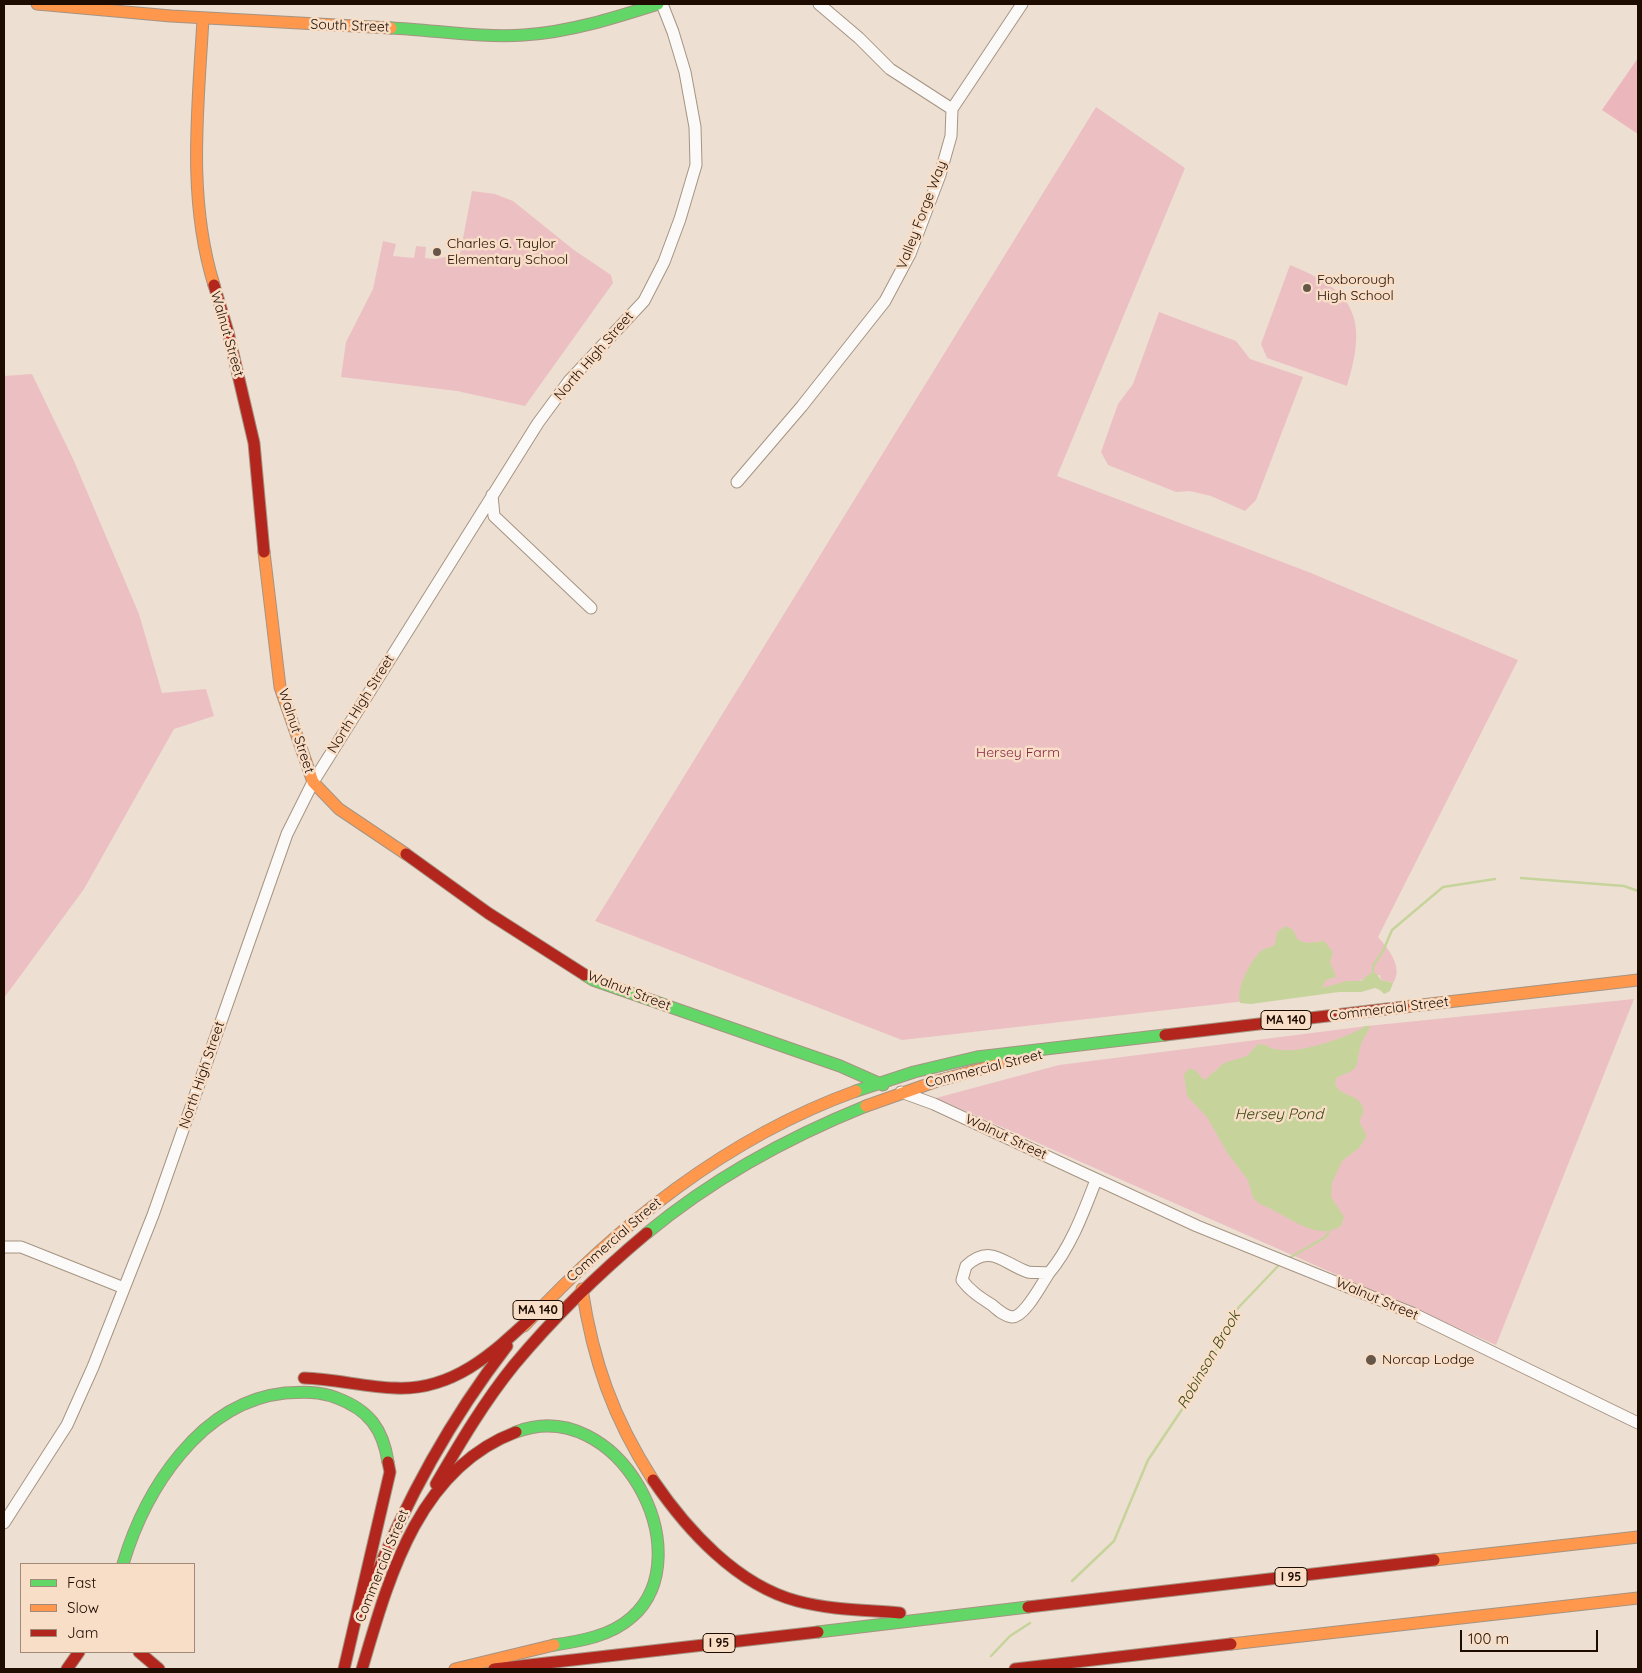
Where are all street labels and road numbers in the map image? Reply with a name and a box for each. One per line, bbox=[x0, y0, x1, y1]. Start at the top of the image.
street label: South Street bbox=[310, 16, 390, 36]
street label: Valley Forge Way bbox=[894, 158, 950, 272]
street label: Walnut Street bbox=[207, 289, 247, 379]
street label: North High Street bbox=[551, 308, 637, 404]
street label: North High Street bbox=[324, 652, 398, 756]
street label: Walnut Street bbox=[274, 687, 318, 775]
street label: Walnut Street bbox=[585, 967, 673, 1015]
street label: Commercial Street bbox=[1328, 993, 1450, 1025]
road number: MA 140 bbox=[1261, 1010, 1311, 1030]
street label: North High Street bbox=[176, 1019, 228, 1131]
street label: Commercial Street bbox=[924, 1046, 1044, 1092]
street label: Walnut Street bbox=[963, 1111, 1049, 1163]
street label: Commercial Street bbox=[563, 1194, 665, 1286]
street label: Walnut Street bbox=[1333, 1274, 1421, 1324]
road number: MA 140 bbox=[513, 1300, 563, 1320]
street label: Commercial Street bbox=[352, 1507, 412, 1625]
road number: I 95 bbox=[1275, 1568, 1307, 1586]
road number: I 95 bbox=[703, 1634, 735, 1652]

